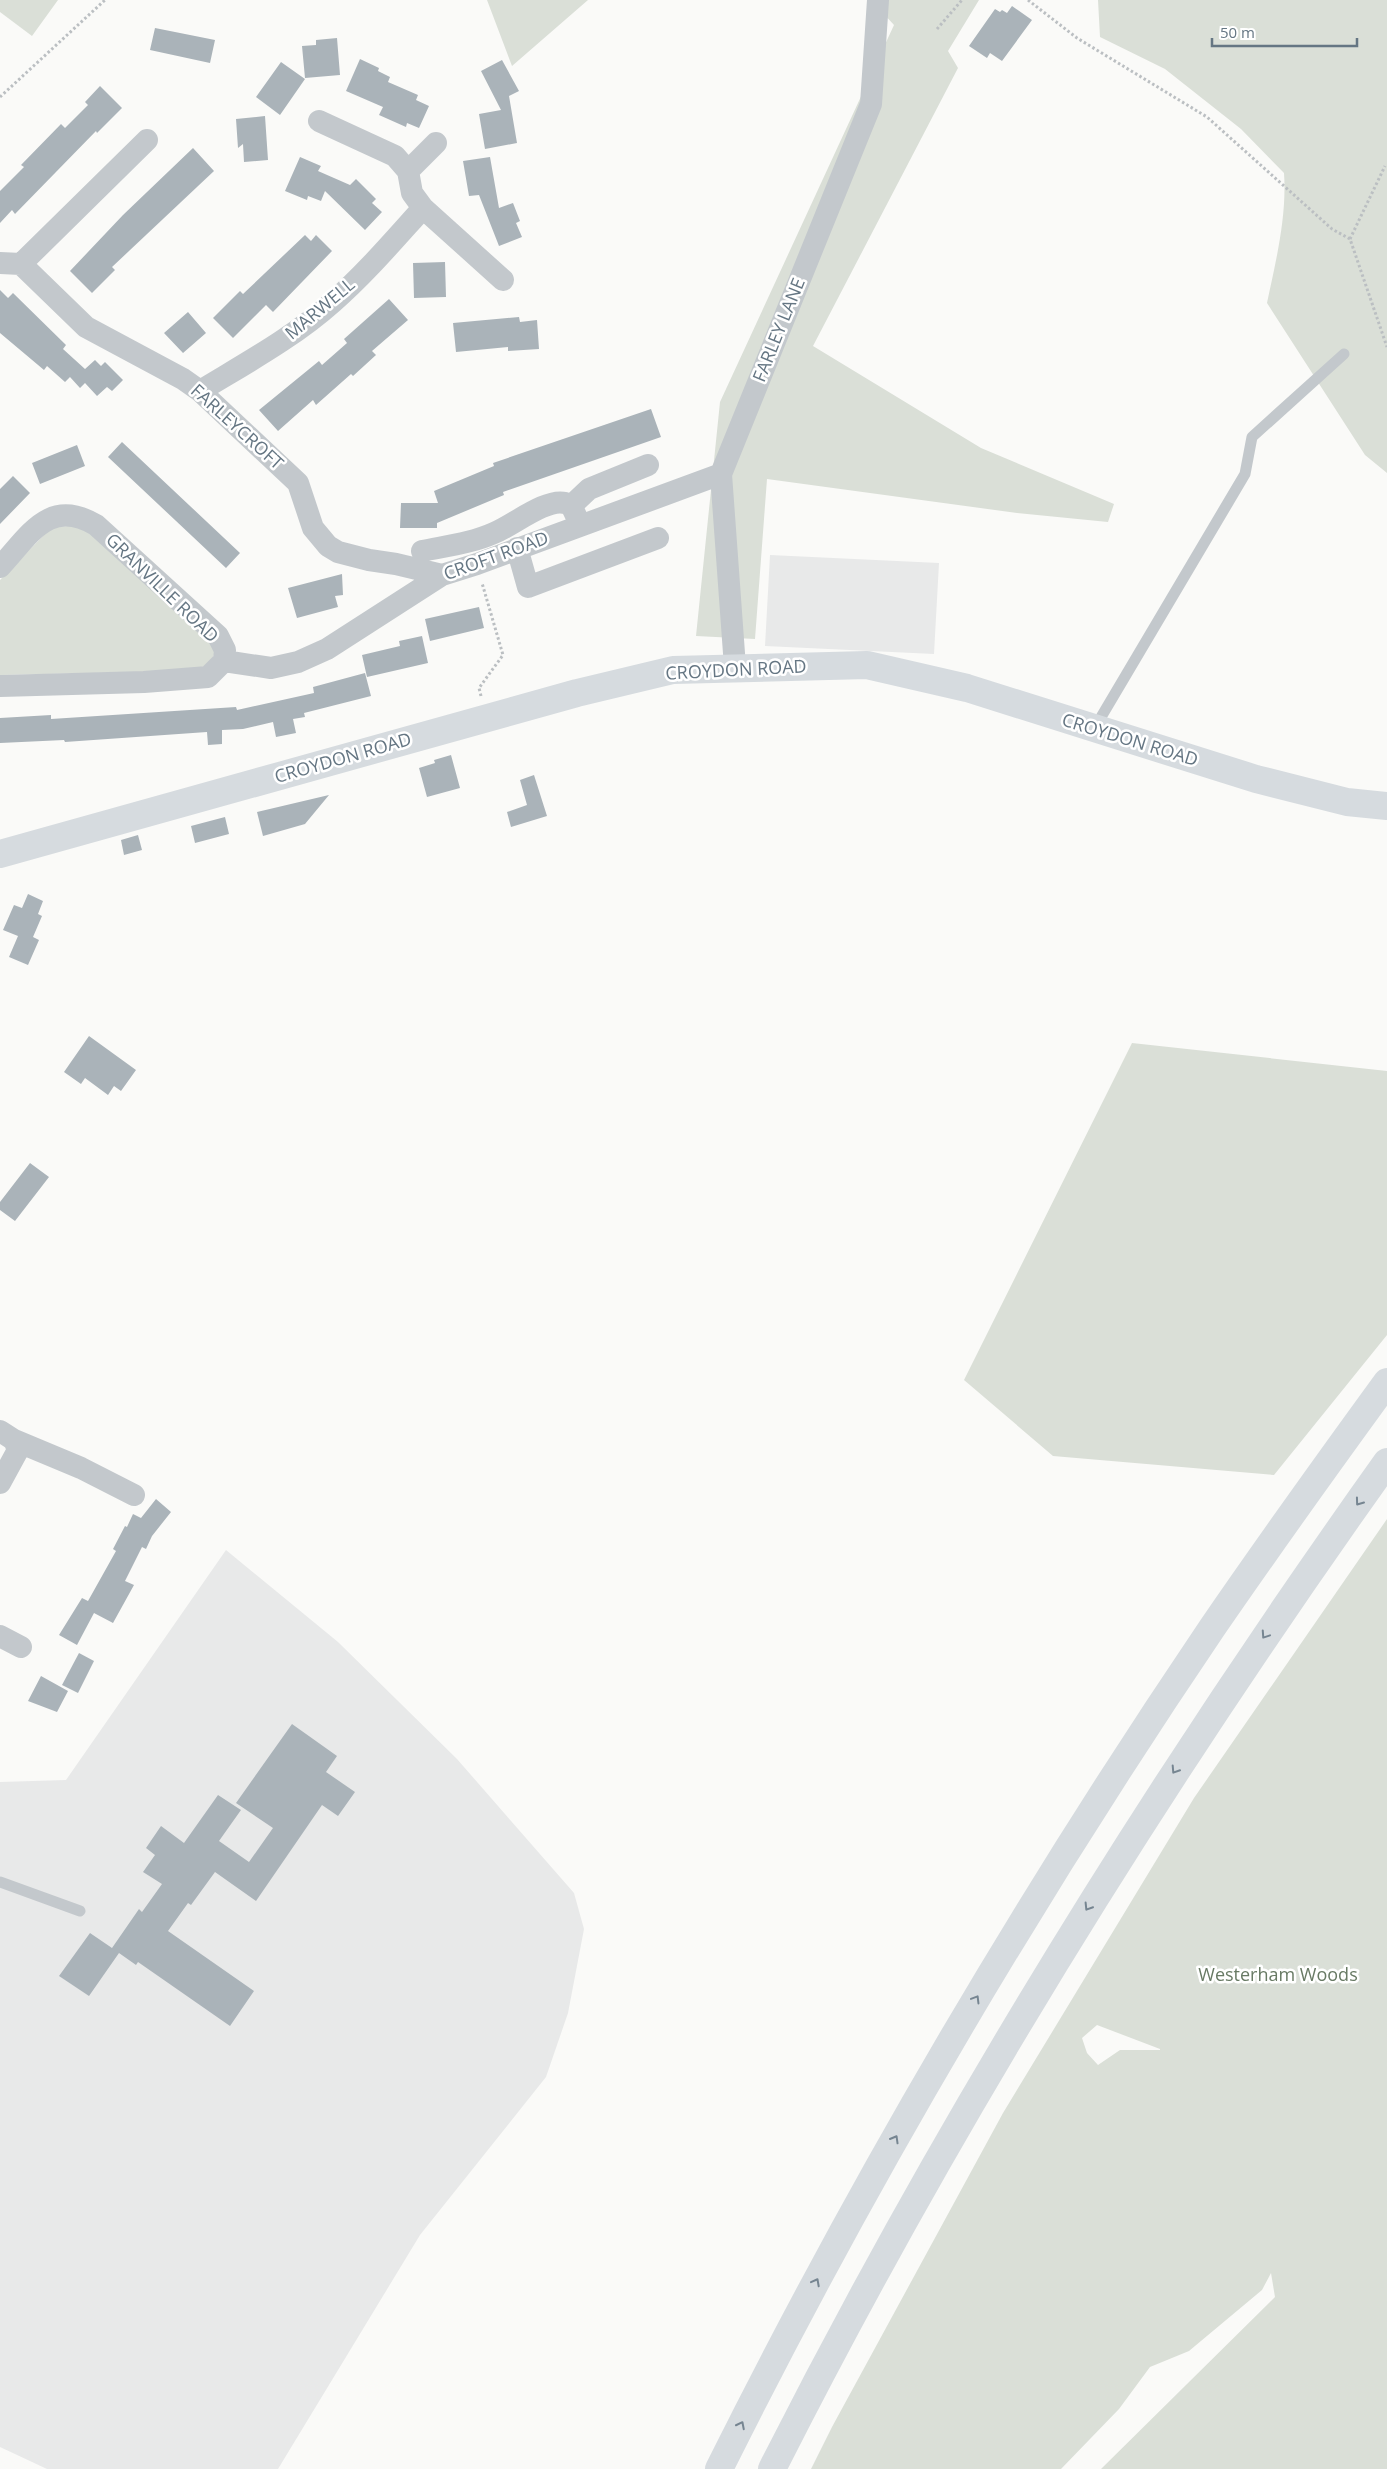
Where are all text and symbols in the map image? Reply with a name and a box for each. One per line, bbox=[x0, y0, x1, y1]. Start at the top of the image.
scale bar bbox=[1212, 15, 1357, 47]
text: 50 m bbox=[1220, 22, 1255, 42]
street label: MARWELL bbox=[279, 272, 359, 344]
street label: FARLEY LANE bbox=[746, 274, 810, 385]
street label: FARLEYCROFT bbox=[186, 378, 289, 474]
street label: CROFT ROAD bbox=[440, 525, 551, 585]
street label: GRANVILLE ROAD bbox=[101, 527, 224, 647]
street label: CROYDON ROAD bbox=[665, 653, 807, 685]
street label: CROYDON ROAD bbox=[1059, 707, 1201, 771]
street label: CROYDON ROAD bbox=[271, 726, 414, 788]
one-way arrow bbox=[1356, 1496, 1365, 1506]
one-way arrow bbox=[1262, 1629, 1271, 1639]
one-way arrow bbox=[1172, 1764, 1181, 1774]
one-way arrow bbox=[1084, 1902, 1094, 1911]
park label: Westerham Woods bbox=[1198, 1962, 1358, 1986]
one-way arrow bbox=[970, 1995, 980, 2004]
one-way arrow bbox=[888, 2136, 898, 2145]
one-way arrow bbox=[810, 2278, 820, 2287]
one-way arrow bbox=[735, 2422, 745, 2431]

